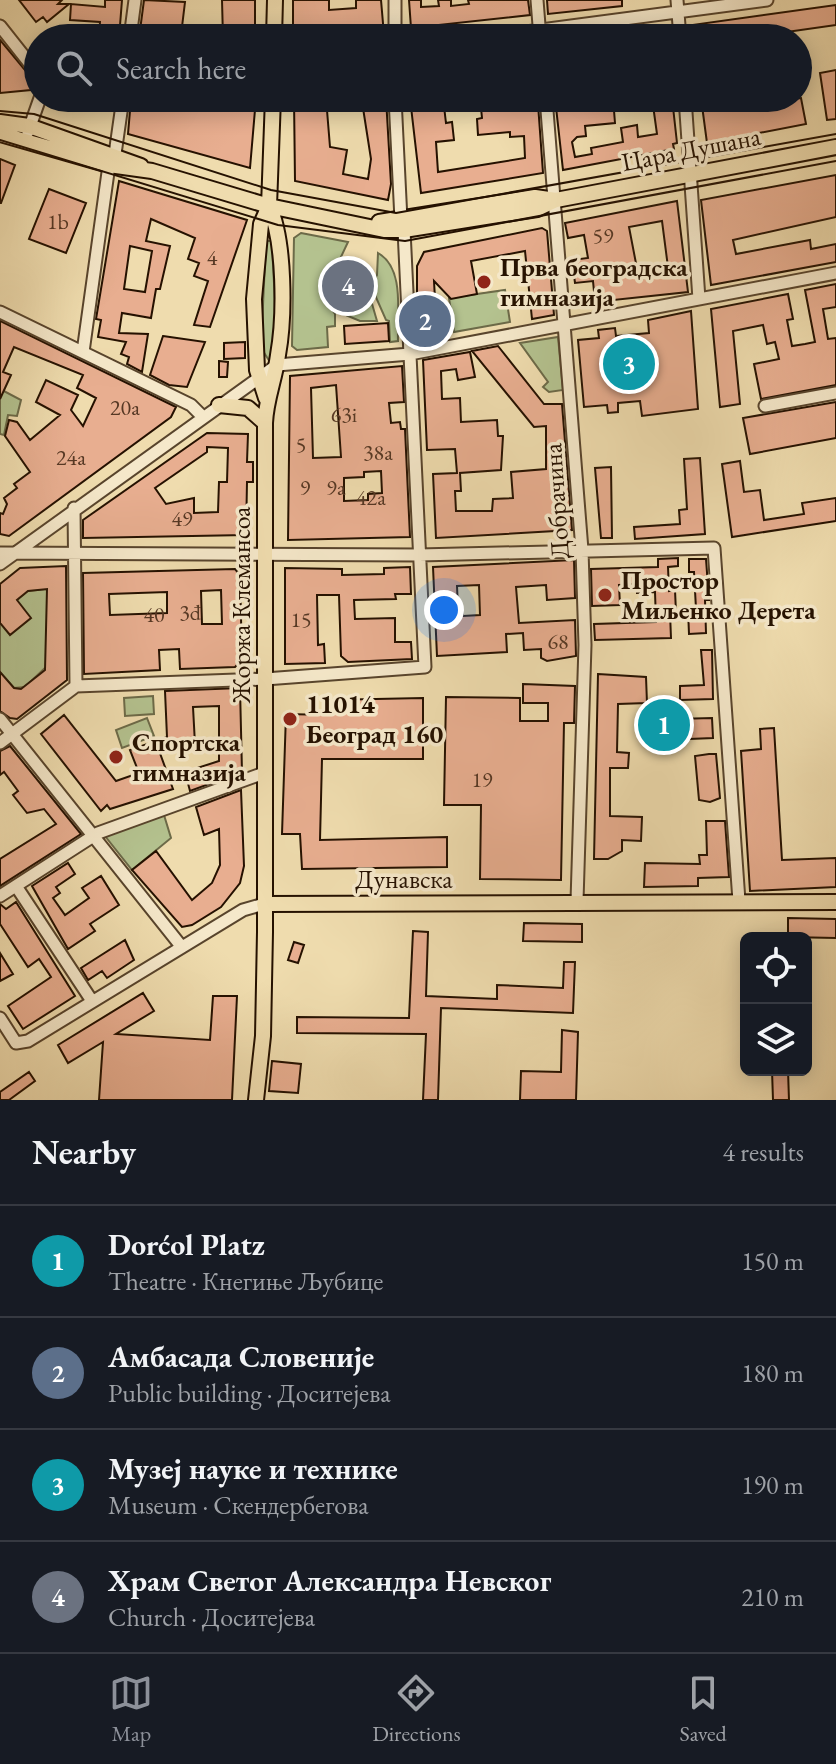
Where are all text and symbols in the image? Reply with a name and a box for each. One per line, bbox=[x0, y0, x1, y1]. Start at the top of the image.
search box bbox=[24, 24, 812, 112]
icon: search bbox=[52, 46, 96, 90]
text: Search here bbox=[116, 49, 246, 88]
street label: Цара Душана bbox=[618, 119, 764, 179]
house number: 1b bbox=[47, 207, 69, 236]
house number: 59 bbox=[592, 221, 614, 250]
house number: 4 bbox=[207, 243, 218, 272]
place label: Прва београдска гимназија bbox=[500, 250, 688, 314]
pin: 4 bbox=[322, 256, 374, 316]
marker: Прва београдска гимназија bbox=[475, 273, 493, 291]
pin: 2 bbox=[399, 291, 451, 351]
pin: 3 bbox=[603, 334, 655, 394]
house number: 20a bbox=[110, 393, 140, 422]
house number: 63i bbox=[331, 400, 357, 429]
house number: 5 bbox=[296, 430, 306, 459]
house number: 38a bbox=[363, 438, 393, 467]
street label: Добрачина bbox=[535, 442, 577, 560]
house number: 24a bbox=[56, 443, 86, 472]
house number: 9 bbox=[300, 473, 311, 502]
house number: 9a bbox=[326, 473, 346, 502]
house number: 42a bbox=[356, 483, 386, 512]
house number: 49 bbox=[171, 504, 193, 533]
street label: Жоржа Клемансоа bbox=[224, 506, 258, 704]
place label: Простор Миљенко Дерета bbox=[621, 563, 816, 627]
marker: Простор Миљенко Дерета bbox=[596, 586, 614, 604]
your location bbox=[424, 590, 464, 630]
house number: 3đ bbox=[179, 598, 202, 627]
house number: 40 bbox=[143, 600, 165, 629]
house number: 15 bbox=[290, 605, 312, 634]
house number: 68 bbox=[547, 627, 569, 656]
place label: 11014 Београд 160 bbox=[306, 687, 444, 751]
pin: 1 bbox=[638, 695, 690, 755]
marker: 11014 Београд 160 bbox=[281, 710, 299, 728]
place label: Спортска гимназија bbox=[132, 725, 247, 789]
marker: Спортска гимназија bbox=[107, 748, 125, 766]
house number: 19 bbox=[471, 765, 493, 794]
street label: Дунавска bbox=[355, 862, 453, 896]
map controls bbox=[740, 932, 812, 1076]
button: locate bbox=[740, 932, 812, 1004]
button: layers bbox=[740, 1004, 812, 1076]
text: Nearby bbox=[32, 1130, 136, 1174]
text: 4 results bbox=[723, 1135, 804, 1169]
text: Dorćol Platz bbox=[108, 1225, 265, 1264]
text: 1 bbox=[51, 1244, 65, 1278]
text: 150 m bbox=[741, 1244, 804, 1278]
text: Theatre · Кнегиње Љубице bbox=[108, 1264, 383, 1298]
text: Амбасада Словеније bbox=[108, 1337, 374, 1376]
text: 2 bbox=[51, 1356, 65, 1390]
text: 180 m bbox=[741, 1356, 804, 1390]
text: Public building · Доситејева bbox=[108, 1376, 391, 1410]
text: Музеј науке и технике bbox=[108, 1449, 398, 1488]
text: 3 bbox=[51, 1468, 65, 1502]
text: 190 m bbox=[741, 1468, 804, 1502]
text: Museum · Скендербегова bbox=[108, 1488, 369, 1522]
text: Храм Светог Александра Невског bbox=[108, 1561, 551, 1600]
text: 4 bbox=[51, 1580, 65, 1614]
text: 210 m bbox=[741, 1580, 804, 1614]
text: Church · Доситејева bbox=[108, 1600, 315, 1634]
tab: Map bbox=[109, 1671, 153, 1748]
tab: Directions bbox=[372, 1671, 461, 1748]
tab: Saved bbox=[679, 1671, 727, 1748]

